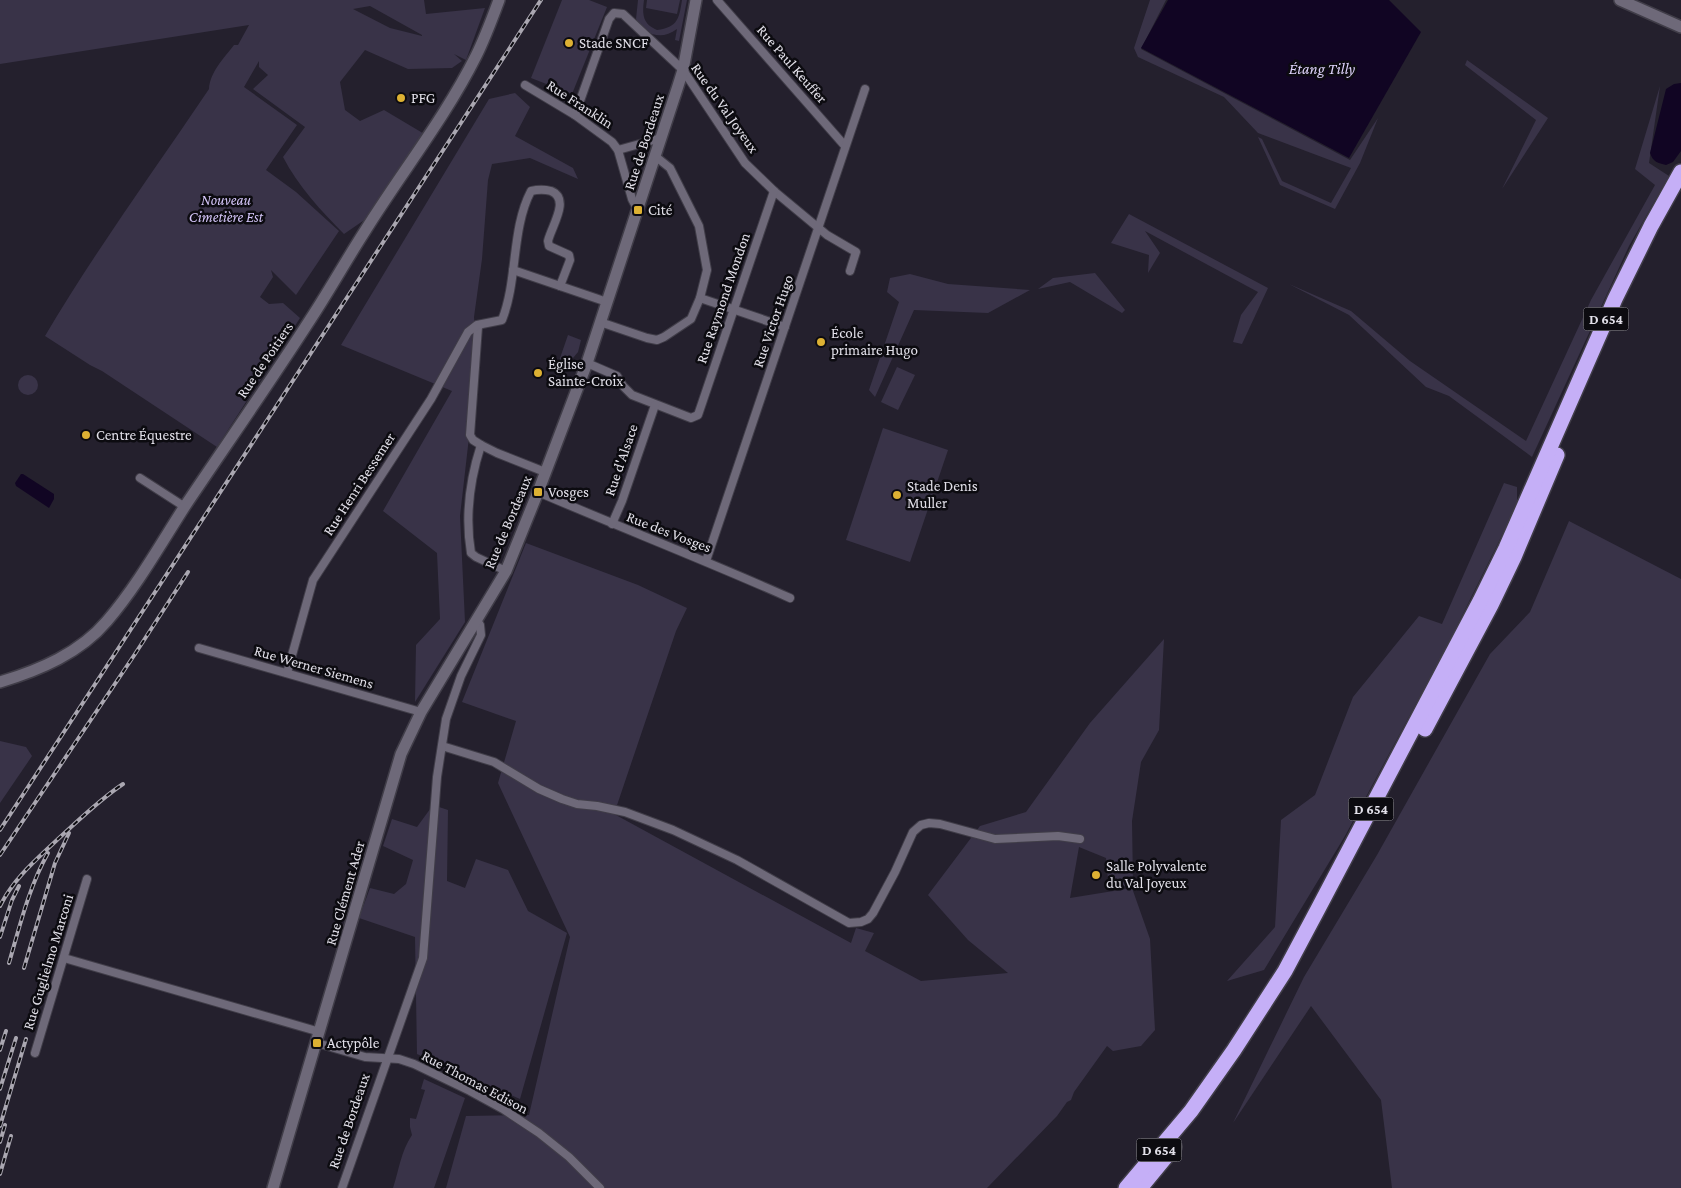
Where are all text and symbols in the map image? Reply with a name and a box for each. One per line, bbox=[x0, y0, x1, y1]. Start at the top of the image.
street label: Rue Paul Keuffer bbox=[754, 22, 831, 107]
place label: Stade SNCF bbox=[579, 35, 649, 51]
marker: Stade SNCF bbox=[563, 37, 575, 49]
street label: Rue du Val Joyeux bbox=[687, 60, 762, 157]
water label: Étang Tilly bbox=[1289, 60, 1356, 78]
street label: Rue Franklin bbox=[544, 77, 616, 131]
place label: PFG bbox=[411, 90, 435, 106]
marker: PFG bbox=[395, 92, 407, 104]
street label: Rue de Bordeaux bbox=[621, 92, 667, 192]
park label: Nouveau Cimetière Est bbox=[189, 192, 264, 225]
place label: Cité bbox=[648, 202, 673, 218]
marker: Cité bbox=[632, 204, 644, 216]
street label: Rue Raymond Mondon bbox=[693, 231, 754, 366]
street label: Rue Victor Hugo bbox=[750, 273, 797, 370]
road number: D 654 bbox=[1584, 308, 1628, 330]
street label: Rue de Poitiers bbox=[234, 319, 296, 401]
place label: École primaire Hugo bbox=[831, 325, 918, 359]
marker: École primaire Hugo bbox=[815, 336, 827, 348]
place label: Église Sainte-Croix bbox=[548, 356, 623, 389]
marker: Église Sainte-Croix bbox=[532, 367, 544, 379]
street label: Rue d'Alsace bbox=[601, 422, 641, 498]
place label: Centre Équestre bbox=[96, 427, 192, 444]
marker: Centre Équestre bbox=[80, 429, 92, 441]
street label: Rue Henri Bessemer bbox=[320, 429, 399, 538]
street label: Rue de Bordeaux bbox=[481, 473, 535, 571]
place label: Stade Denis Muller bbox=[907, 478, 978, 511]
place label: Vosges bbox=[548, 484, 589, 501]
marker: Vosges bbox=[532, 486, 544, 498]
marker: Stade Denis Muller bbox=[891, 489, 903, 501]
street label: Rue des Vosges bbox=[624, 508, 714, 556]
street label: Rue Werner Siemens bbox=[252, 642, 376, 692]
road number: D 654 bbox=[1348, 798, 1394, 821]
street label: Rue Clément Ader bbox=[322, 838, 368, 947]
place label: Salle Polyvalente du Val Joyeux bbox=[1106, 858, 1207, 892]
marker: Salle Polyvalente du Val Joyeux bbox=[1090, 869, 1102, 881]
street label: Rue Guglielmo Marconi bbox=[20, 892, 77, 1032]
place label: Actypôle bbox=[327, 1035, 380, 1052]
marker: Actypôle bbox=[311, 1037, 323, 1049]
street label: Rue Thomas Edison bbox=[419, 1047, 531, 1117]
street label: Rue de Bordeaux bbox=[325, 1071, 373, 1171]
road number: D 654 bbox=[1136, 1138, 1182, 1162]

